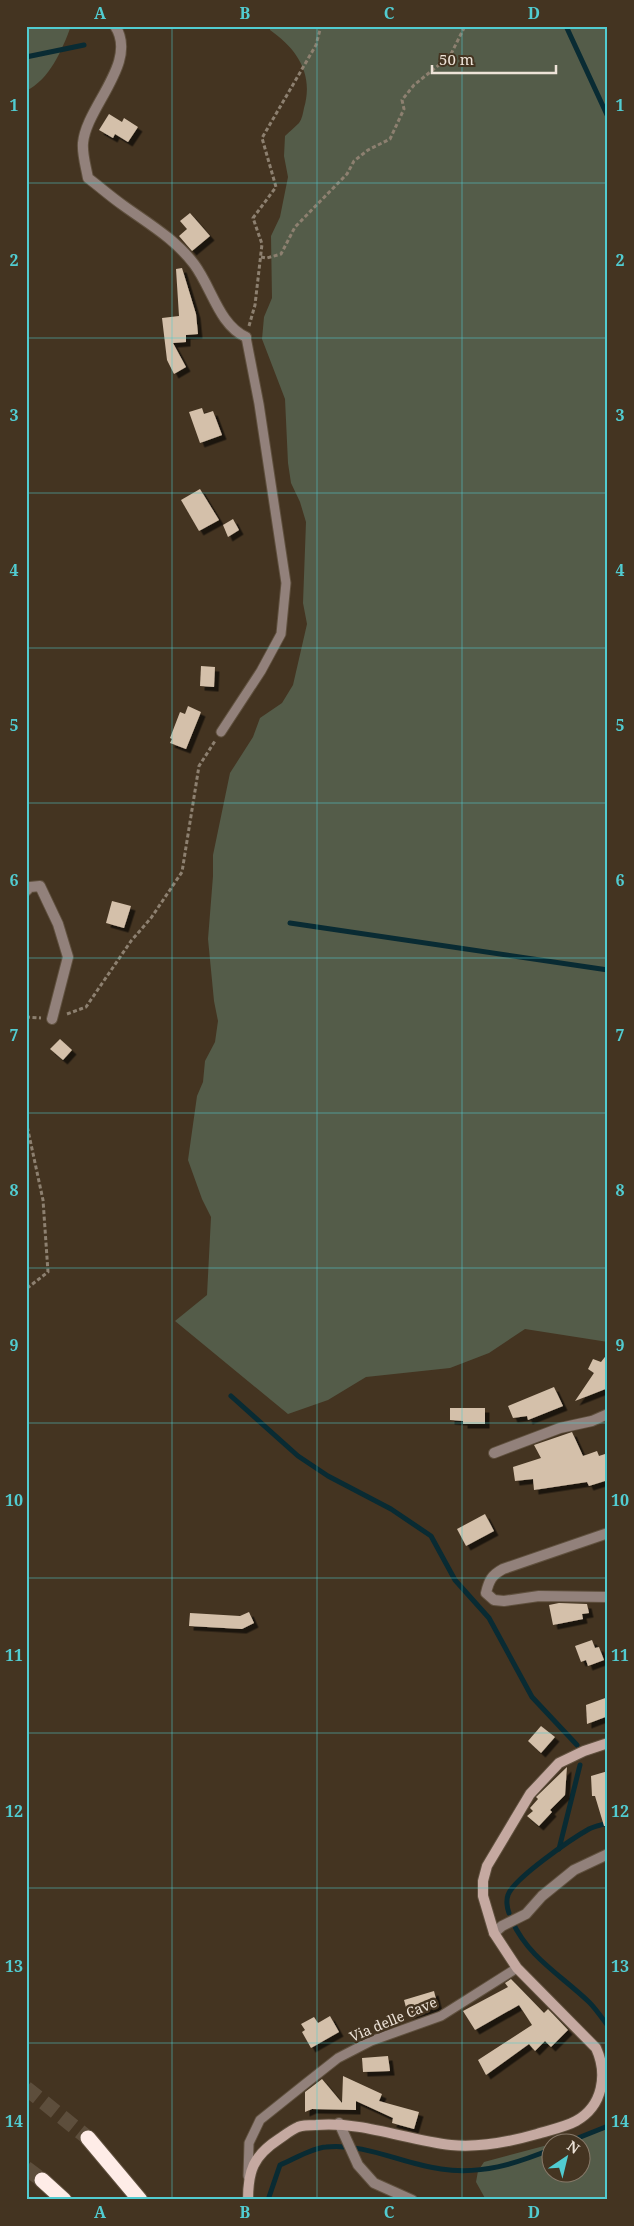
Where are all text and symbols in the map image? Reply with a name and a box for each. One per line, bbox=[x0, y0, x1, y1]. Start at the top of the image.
text: A bbox=[94, 2, 107, 24]
text: B bbox=[240, 2, 251, 24]
text: C bbox=[384, 2, 395, 24]
text: D bbox=[528, 2, 540, 24]
scale bar bbox=[432, 42, 555, 74]
text: 50 m bbox=[439, 49, 474, 69]
text: 1 bbox=[9, 94, 19, 116]
text: 1 bbox=[615, 94, 625, 116]
text: 2 bbox=[9, 249, 19, 271]
text: 2 bbox=[615, 249, 625, 271]
text: 3 bbox=[9, 404, 19, 426]
text: 3 bbox=[615, 404, 625, 426]
text: 4 bbox=[9, 559, 19, 581]
text: 4 bbox=[615, 559, 625, 581]
text: 5 bbox=[9, 714, 19, 736]
text: 5 bbox=[615, 714, 625, 736]
text: 6 bbox=[9, 869, 19, 891]
text: 6 bbox=[615, 869, 625, 891]
text: 7 bbox=[9, 1024, 19, 1046]
text: 7 bbox=[615, 1024, 625, 1046]
text: 8 bbox=[9, 1179, 19, 1201]
text: 8 bbox=[615, 1179, 625, 1201]
text: 9 bbox=[9, 1334, 19, 1356]
text: 9 bbox=[615, 1334, 625, 1356]
text: 10 bbox=[5, 1489, 23, 1511]
text: 10 bbox=[611, 1489, 629, 1511]
text: 11 bbox=[5, 1644, 23, 1666]
text: 11 bbox=[611, 1644, 629, 1666]
text: 12 bbox=[5, 1800, 23, 1822]
text: 12 bbox=[611, 1800, 629, 1822]
text: 13 bbox=[5, 1955, 23, 1977]
text: 13 bbox=[611, 1955, 629, 1977]
street label: Via delle Cave bbox=[346, 1992, 440, 2046]
text: 14 bbox=[5, 2110, 23, 2132]
text: 14 bbox=[611, 2110, 629, 2132]
north arrow bbox=[542, 2134, 592, 2184]
text: N bbox=[564, 2136, 584, 2158]
text: A bbox=[94, 2201, 107, 2223]
text: B bbox=[240, 2201, 251, 2223]
text: C bbox=[384, 2201, 395, 2223]
text: D bbox=[528, 2201, 540, 2223]

